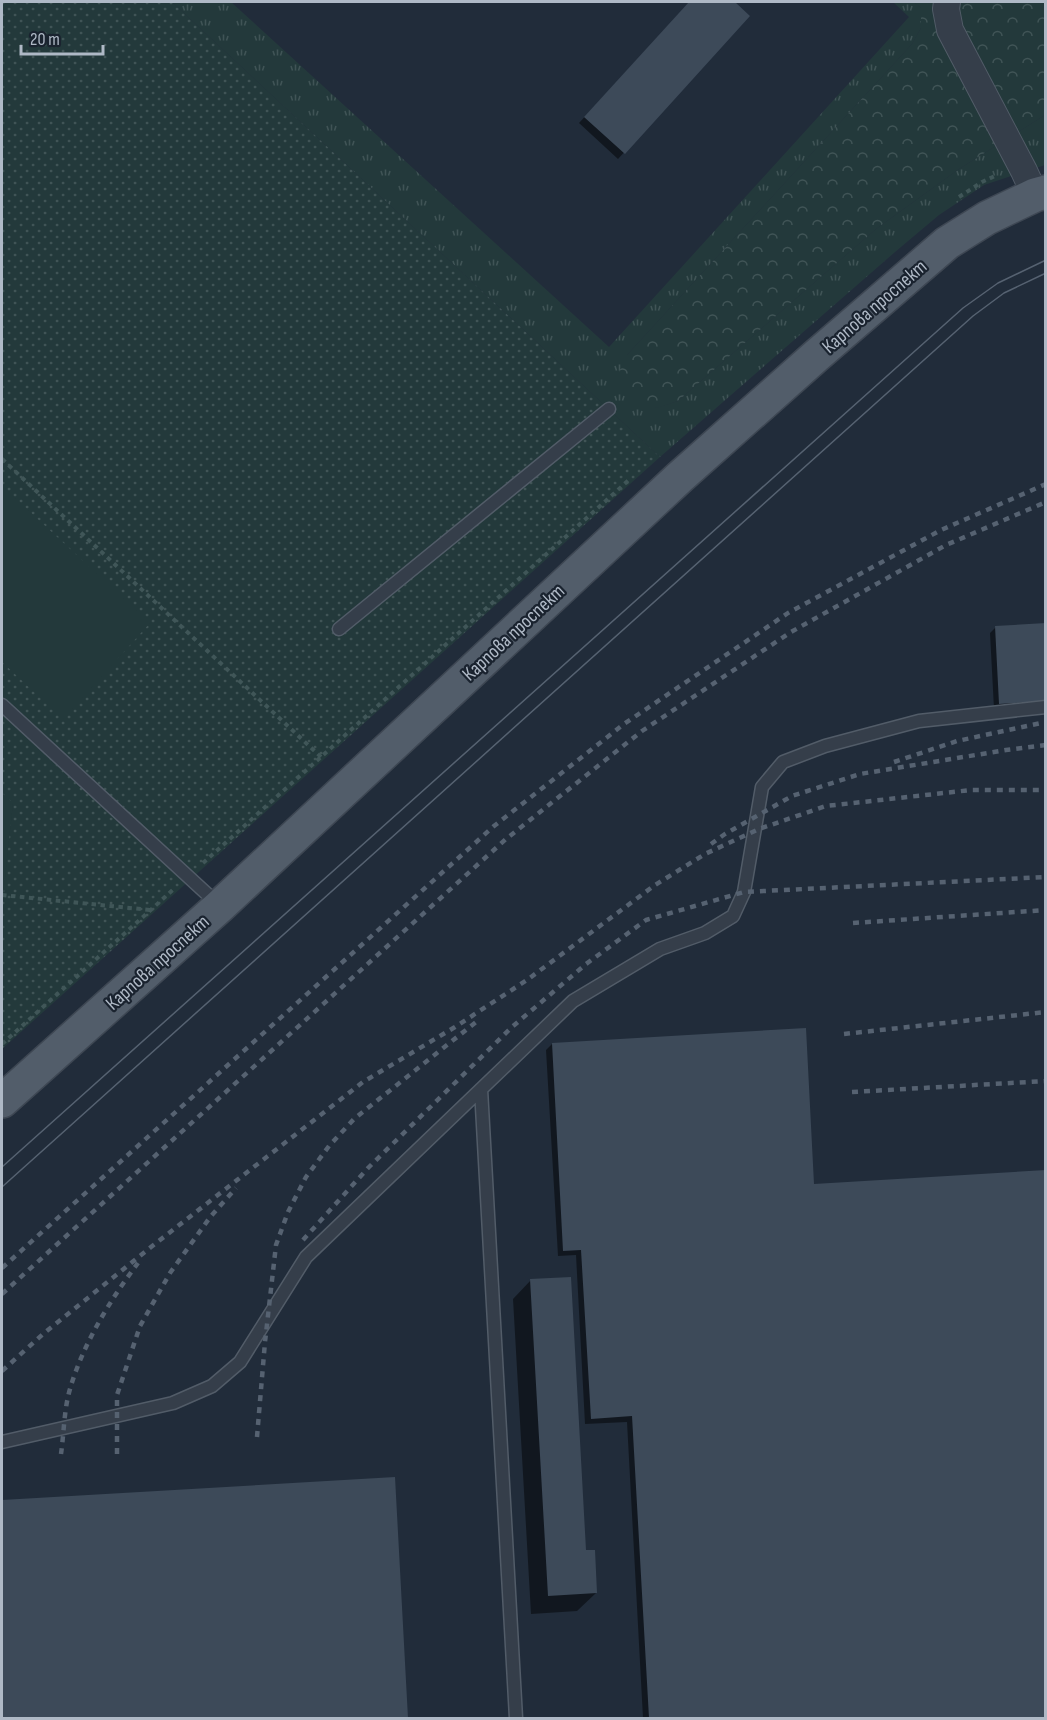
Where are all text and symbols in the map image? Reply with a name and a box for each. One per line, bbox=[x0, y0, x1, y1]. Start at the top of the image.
scale bar bbox=[21, 18, 104, 56]
text: 20 m bbox=[30, 29, 60, 50]
street label: Карпова проспект bbox=[817, 255, 932, 359]
street label: Карпова проспект bbox=[458, 579, 570, 686]
street label: Карпова проспект bbox=[101, 910, 214, 1015]

